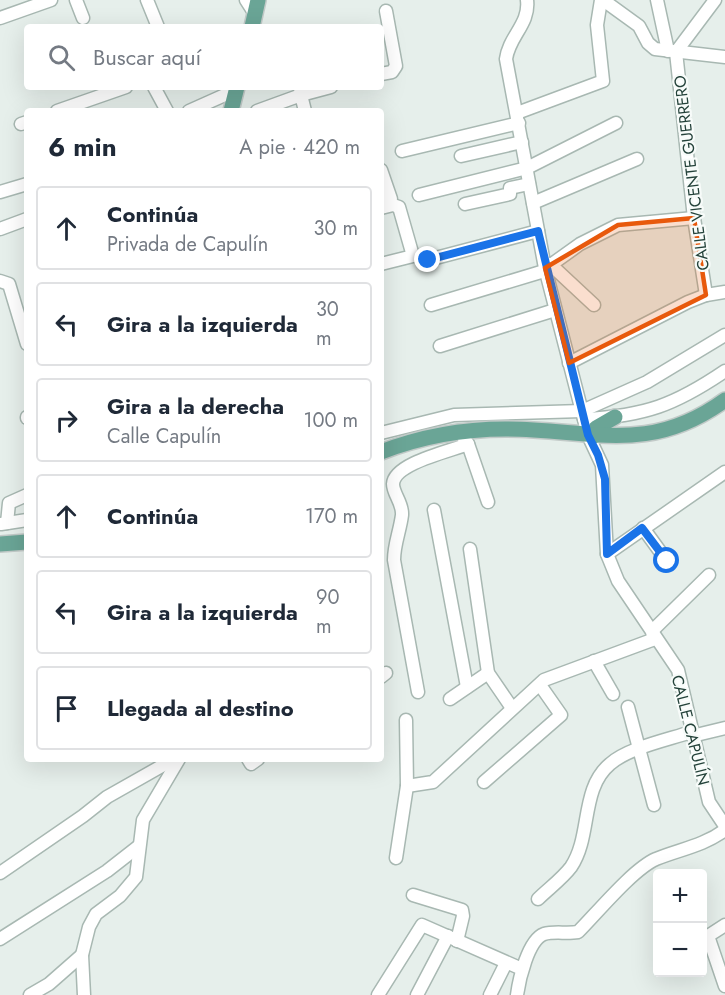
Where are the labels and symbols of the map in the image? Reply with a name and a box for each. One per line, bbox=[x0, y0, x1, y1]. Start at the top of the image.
street label: CALLE VICENTE GUERRERO bbox=[668, 74, 715, 272]
route end bbox=[414, 246, 440, 272]
route start bbox=[653, 547, 679, 573]
street label: CALLE CAPULÍN bbox=[666, 673, 715, 788]

